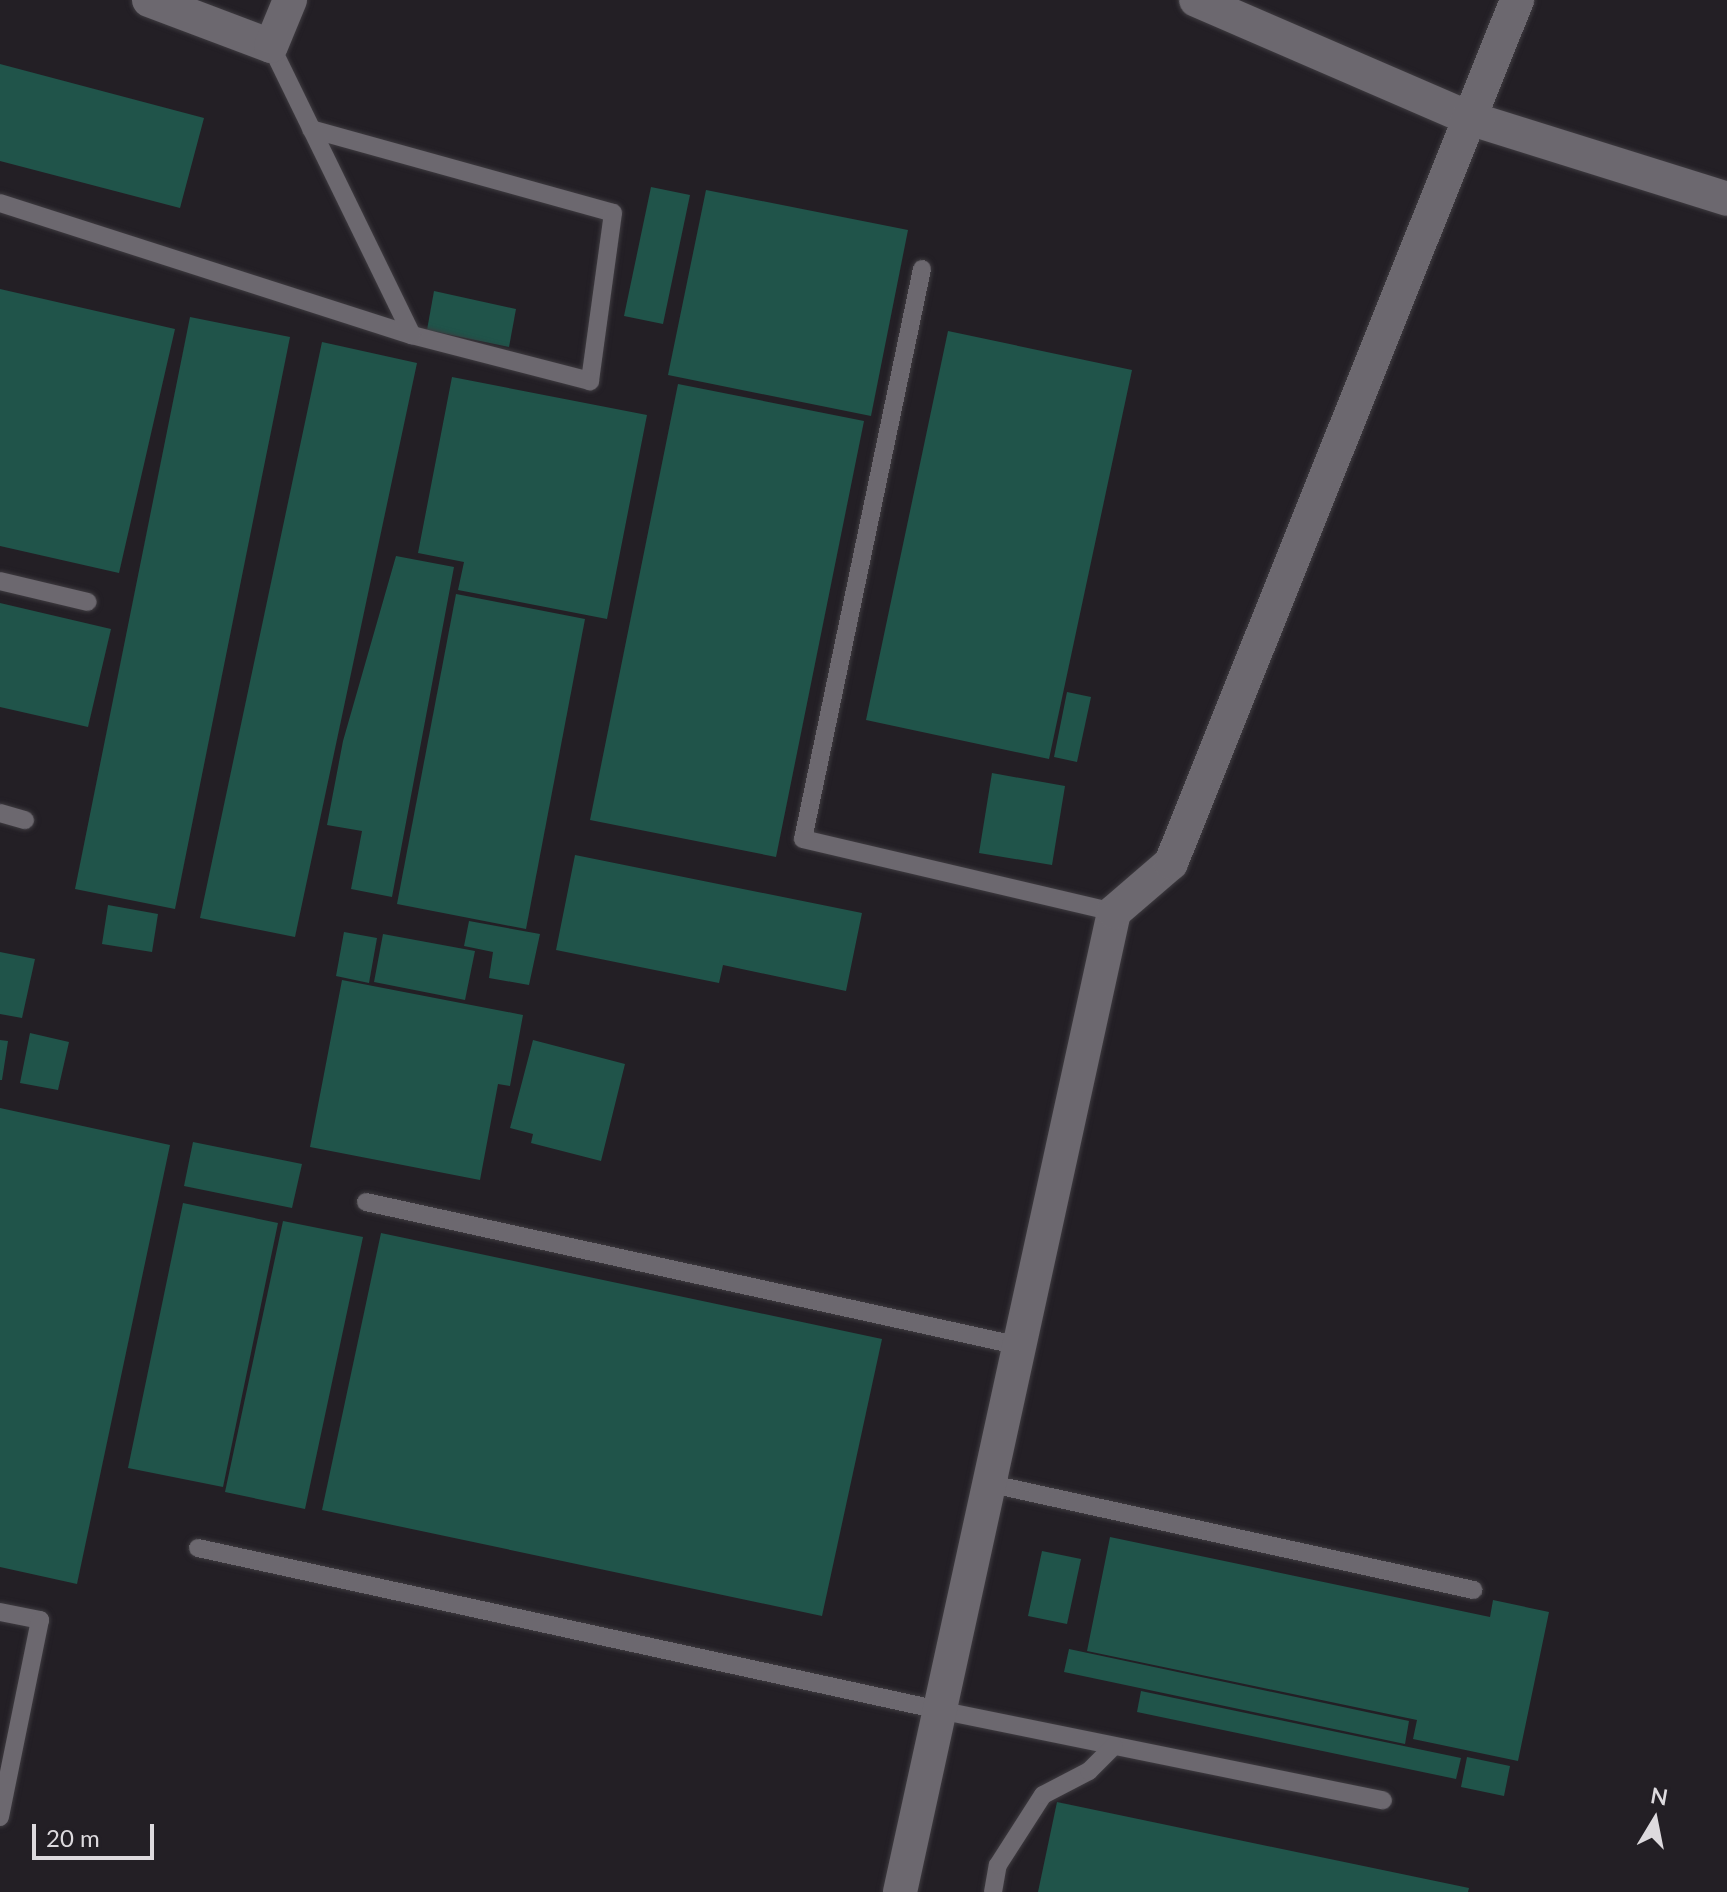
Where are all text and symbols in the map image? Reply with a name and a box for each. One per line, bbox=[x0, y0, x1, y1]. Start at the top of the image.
north arrow bbox=[1615, 1780, 1695, 1860]
text: N bbox=[1649, 1781, 1670, 1811]
scale bar bbox=[36, 1808, 158, 1858]
text: 20 m bbox=[46, 1823, 100, 1852]

